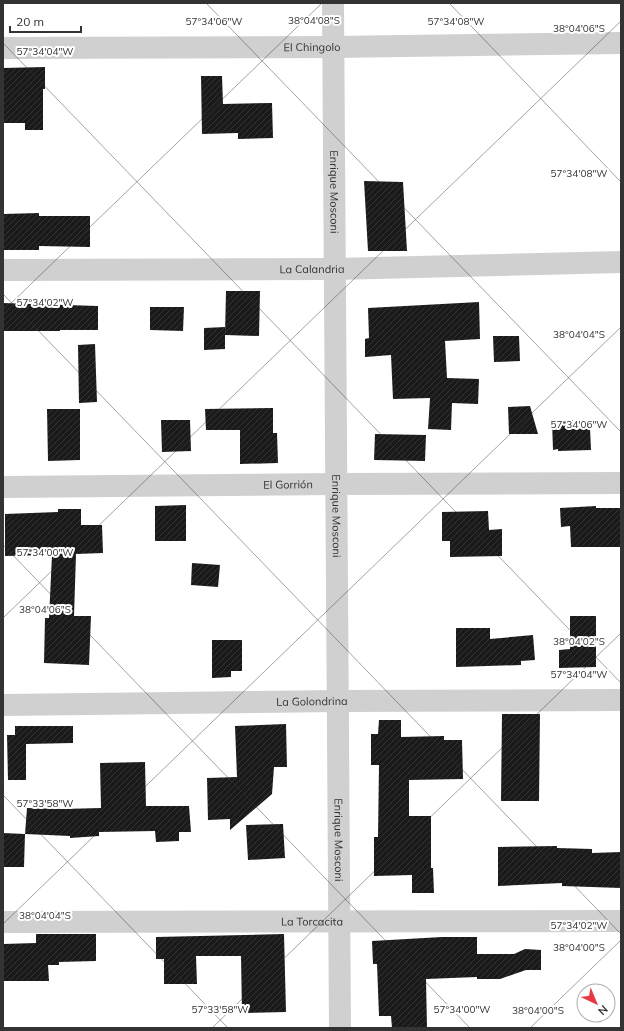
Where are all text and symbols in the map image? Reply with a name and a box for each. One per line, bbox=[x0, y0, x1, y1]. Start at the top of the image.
scale bar bbox=[10, 8, 81, 34]
text: 20 m bbox=[16, 14, 44, 29]
text: 38°04'08"S bbox=[288, 14, 340, 27]
text: 57°34'06"W bbox=[186, 15, 242, 28]
text: 57°34'08"W bbox=[428, 15, 484, 28]
text: 38°04'06"S bbox=[553, 22, 605, 35]
street label: El Chingolo bbox=[284, 40, 341, 54]
text: 57°34'04"W bbox=[17, 45, 73, 58]
street label: Enrique Mosconi bbox=[327, 150, 342, 234]
text: 57°34'08"W bbox=[551, 167, 607, 180]
street label: La Calandria bbox=[279, 262, 345, 276]
text: 57°34'02"W bbox=[17, 296, 73, 309]
text: 38°04'04"S bbox=[553, 328, 605, 341]
text: 57°34'06"W bbox=[551, 418, 607, 431]
street label: Enrique Mosconi bbox=[329, 474, 344, 558]
street label: El Gorrión bbox=[263, 477, 313, 492]
text: 57°34'00"W bbox=[17, 546, 73, 559]
text: 38°04'06"S bbox=[19, 603, 71, 616]
text: 38°04'02"S bbox=[553, 635, 605, 648]
text: 57°34'04"W bbox=[551, 668, 607, 681]
street label: La Golondrina bbox=[276, 694, 348, 709]
text: 57°33'58"W bbox=[17, 797, 73, 810]
street label: Enrique Mosconi bbox=[331, 798, 346, 882]
text: 38°04'04"S bbox=[19, 909, 71, 922]
street label: La Torcacita bbox=[281, 914, 343, 929]
text: 57°34'02"W bbox=[551, 919, 607, 932]
text: 38°04'00"S bbox=[553, 941, 605, 954]
north arrow bbox=[576, 983, 616, 1023]
text: N bbox=[595, 1002, 611, 1018]
text: 57°33'58"W bbox=[192, 1003, 248, 1016]
text: 57°34'00"W bbox=[434, 1003, 490, 1016]
text: 38°04'00"S bbox=[512, 1004, 564, 1017]

